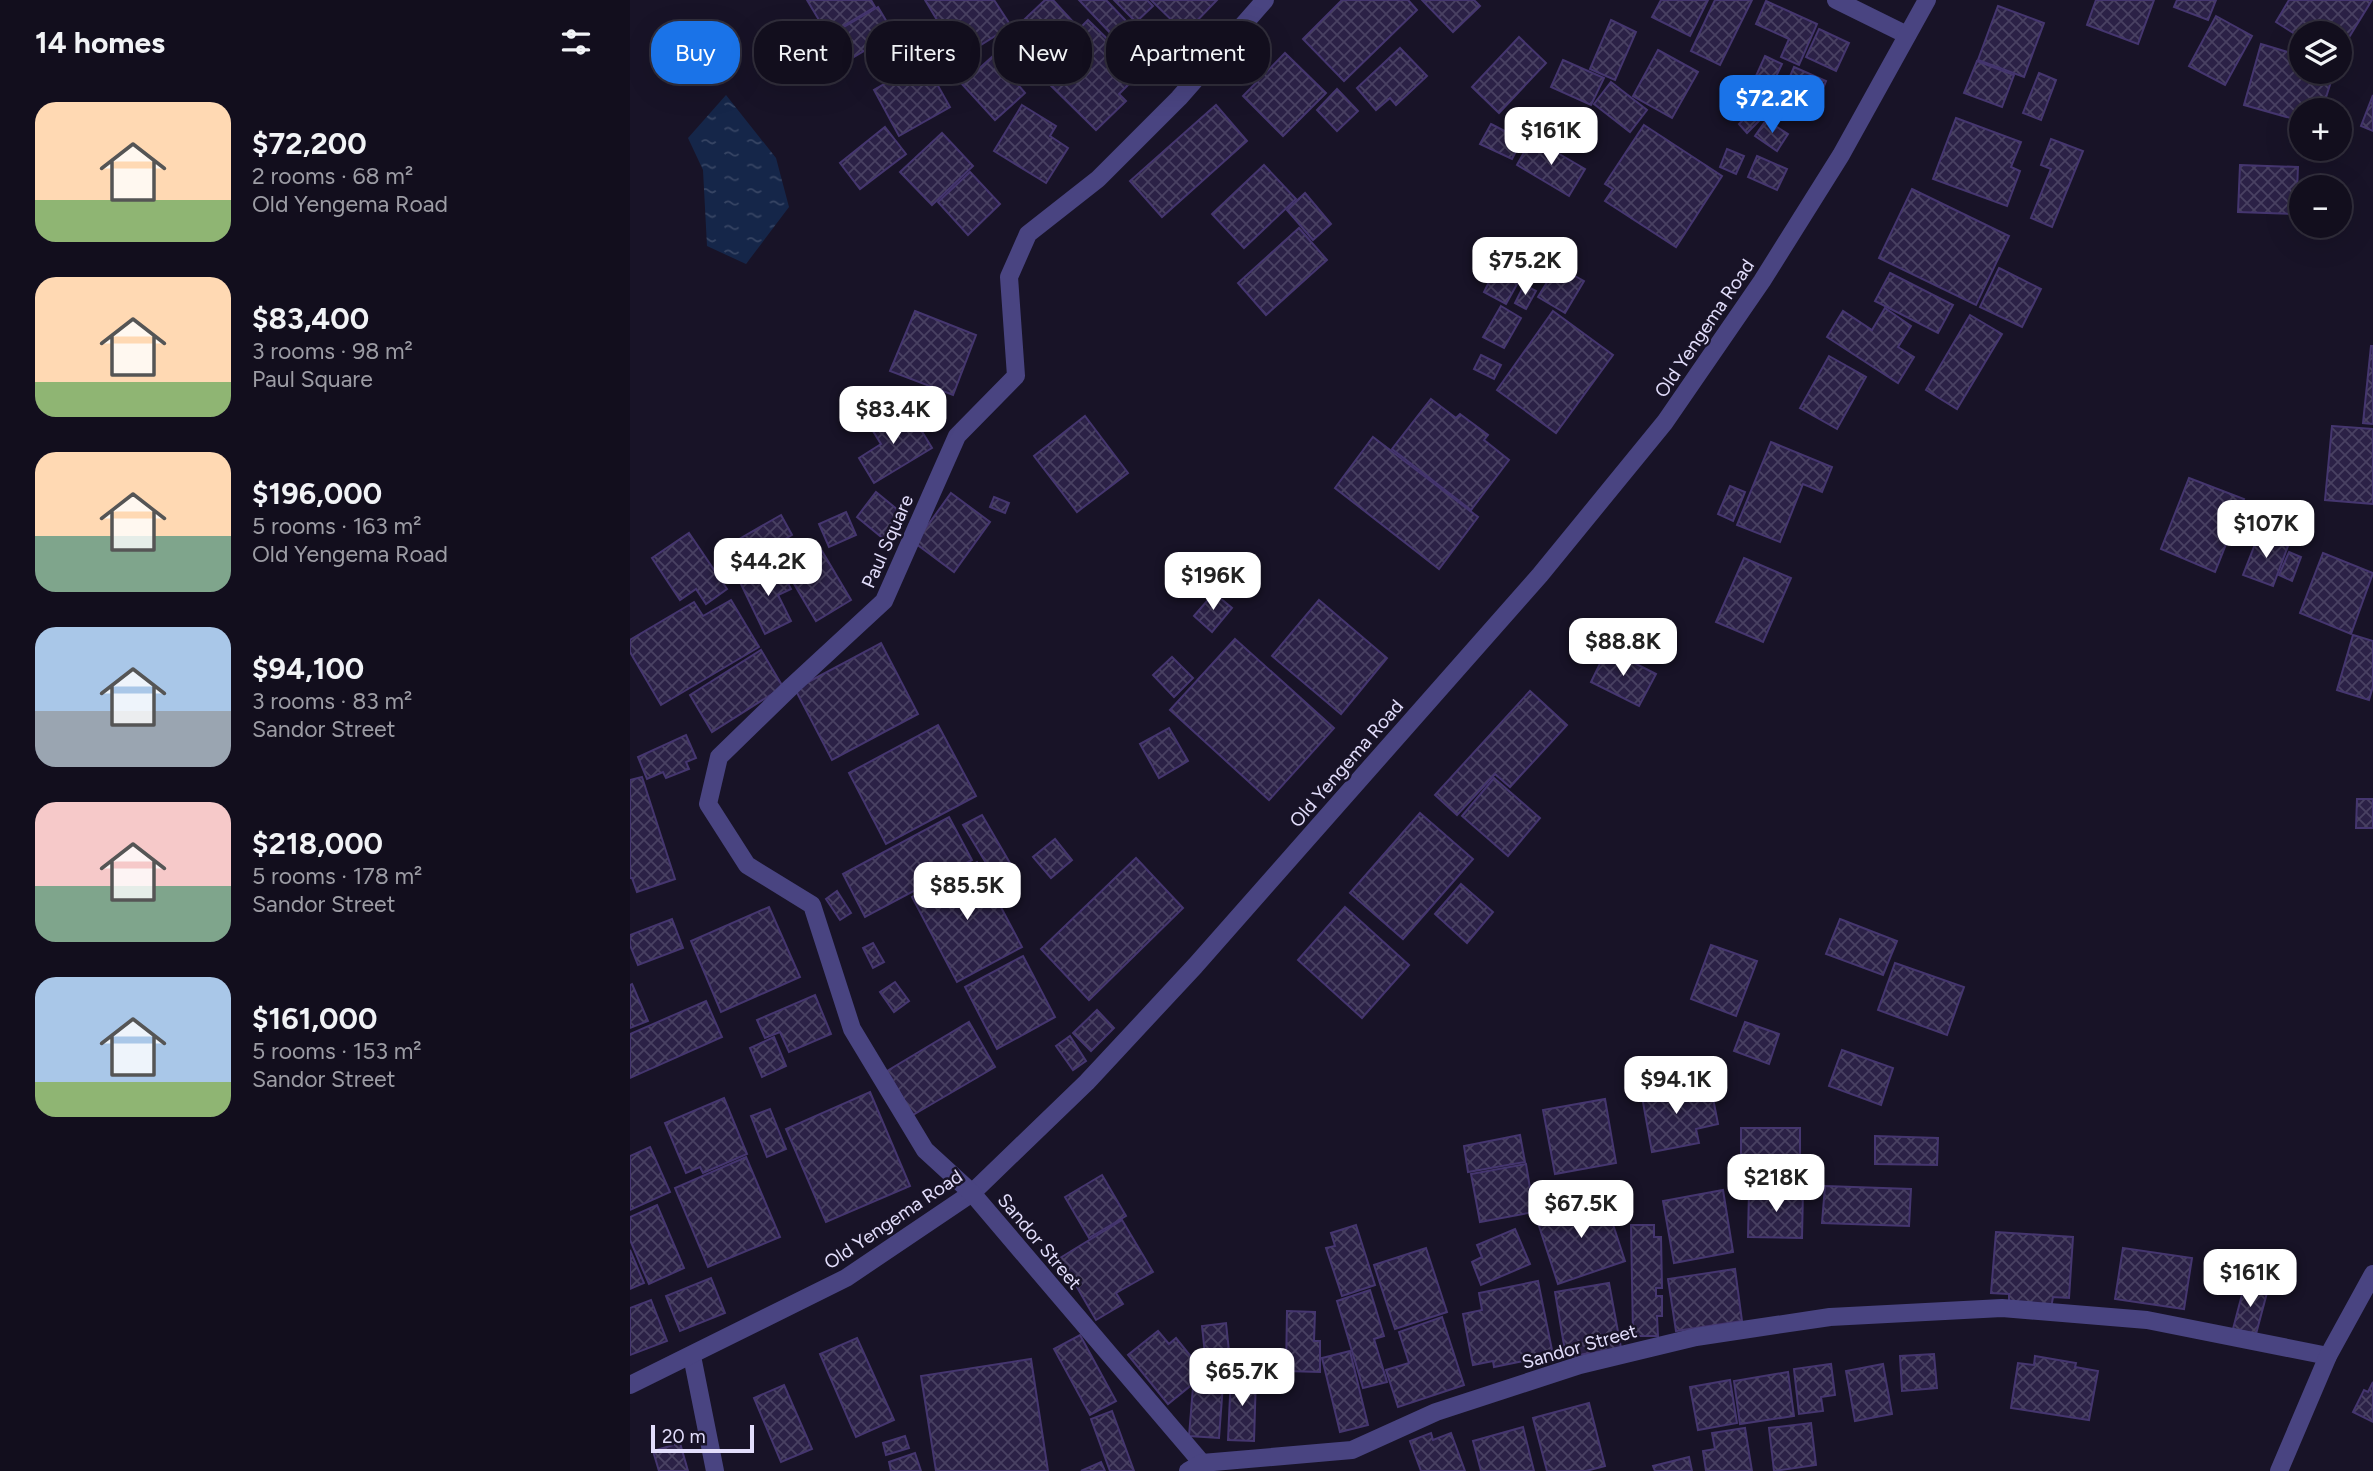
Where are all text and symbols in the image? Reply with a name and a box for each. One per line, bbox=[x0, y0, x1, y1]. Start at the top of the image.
chip: Buy bbox=[651, 21, 740, 84]
chip: Rent bbox=[754, 21, 852, 84]
chip: Filters bbox=[866, 21, 980, 84]
chip: New bbox=[994, 21, 1092, 84]
chip: Apartment bbox=[1106, 21, 1270, 84]
map controls bbox=[2289, 21, 2352, 238]
button: layers bbox=[2289, 21, 2352, 84]
icon: filters bbox=[557, 23, 595, 61]
text: 14 homes bbox=[35, 24, 165, 61]
pin: $72.2K bbox=[1715, 76, 1829, 135]
text: $72.2K bbox=[1735, 84, 1809, 112]
button: + bbox=[2289, 98, 2352, 161]
pin: $161K bbox=[1502, 108, 1600, 167]
text: $161K bbox=[1521, 116, 1581, 144]
text: $72,200 bbox=[252, 125, 367, 162]
icon: home bbox=[91, 130, 175, 214]
text: 2 rooms · 68 m² bbox=[252, 162, 413, 190]
button: − bbox=[2289, 175, 2352, 238]
text: Old Yengema Road bbox=[252, 190, 448, 218]
pin: $75.2K bbox=[1468, 238, 1582, 297]
text: $75.2K bbox=[1488, 246, 1562, 274]
street label: Old Yengema Road bbox=[1650, 255, 1759, 402]
text: $83,400 bbox=[252, 300, 369, 337]
icon: home bbox=[91, 305, 175, 389]
text: 3 rooms · 98 m² bbox=[252, 337, 413, 365]
text: Paul Square bbox=[252, 365, 373, 393]
pin: $83.4K bbox=[836, 386, 950, 446]
text: $83.4K bbox=[855, 395, 931, 423]
text: $196,000 bbox=[252, 475, 382, 512]
icon: home bbox=[91, 480, 175, 564]
street label: Paul Square bbox=[857, 491, 918, 591]
pin: $107K bbox=[2217, 500, 2315, 560]
text: $107K bbox=[2233, 509, 2299, 537]
text: 5 rooms · 163 m² bbox=[252, 512, 421, 540]
pin: $44.2K bbox=[711, 538, 825, 598]
text: Old Yengema Road bbox=[252, 540, 448, 568]
text: $44.2K bbox=[730, 547, 806, 575]
pin: $196K bbox=[1164, 552, 1262, 612]
text: $196K bbox=[1181, 561, 1245, 589]
pin: $88.8K bbox=[1566, 618, 1680, 678]
text: $88.8K bbox=[1585, 627, 1661, 655]
text: $94,100 bbox=[252, 650, 364, 687]
icon: home bbox=[91, 655, 175, 739]
text: 3 rooms · 83 m² bbox=[252, 687, 412, 715]
street label: Old Yengema Road bbox=[1285, 695, 1408, 832]
text: Sandor Street bbox=[252, 715, 395, 743]
text: $218,000 bbox=[252, 825, 383, 862]
icon: home bbox=[91, 830, 175, 914]
text: 5 rooms · 178 m² bbox=[252, 862, 422, 890]
pin: $85.5K bbox=[910, 862, 1024, 922]
text: $85.5K bbox=[930, 871, 1004, 899]
text: Sandor Street bbox=[252, 890, 395, 918]
text: $161,000 bbox=[252, 1000, 377, 1037]
icon: home bbox=[91, 1005, 175, 1089]
text: 5 rooms · 153 m² bbox=[252, 1037, 422, 1065]
pin: $94.1K bbox=[1619, 1056, 1733, 1116]
text: Sandor Street bbox=[252, 1065, 395, 1093]
text: $94.1K bbox=[1640, 1065, 1712, 1093]
pin: $218K bbox=[1727, 1154, 1825, 1214]
text: $218K bbox=[1743, 1163, 1809, 1191]
street label: Old Yengema Road bbox=[820, 1165, 967, 1274]
pin: $67.5K bbox=[1524, 1180, 1638, 1240]
street label: Sandor Street bbox=[993, 1189, 1086, 1294]
text: $67.5K bbox=[1544, 1189, 1618, 1217]
pin: $161K bbox=[2201, 1250, 2299, 1309]
text: $161K bbox=[2220, 1258, 2280, 1286]
street label: Sandor Street bbox=[1519, 1319, 1639, 1374]
pin: $65.7K bbox=[1185, 1348, 1299, 1408]
text: $65.7K bbox=[1205, 1357, 1279, 1385]
scale bar bbox=[651, 1422, 754, 1454]
text: 20 m bbox=[662, 1425, 706, 1448]

